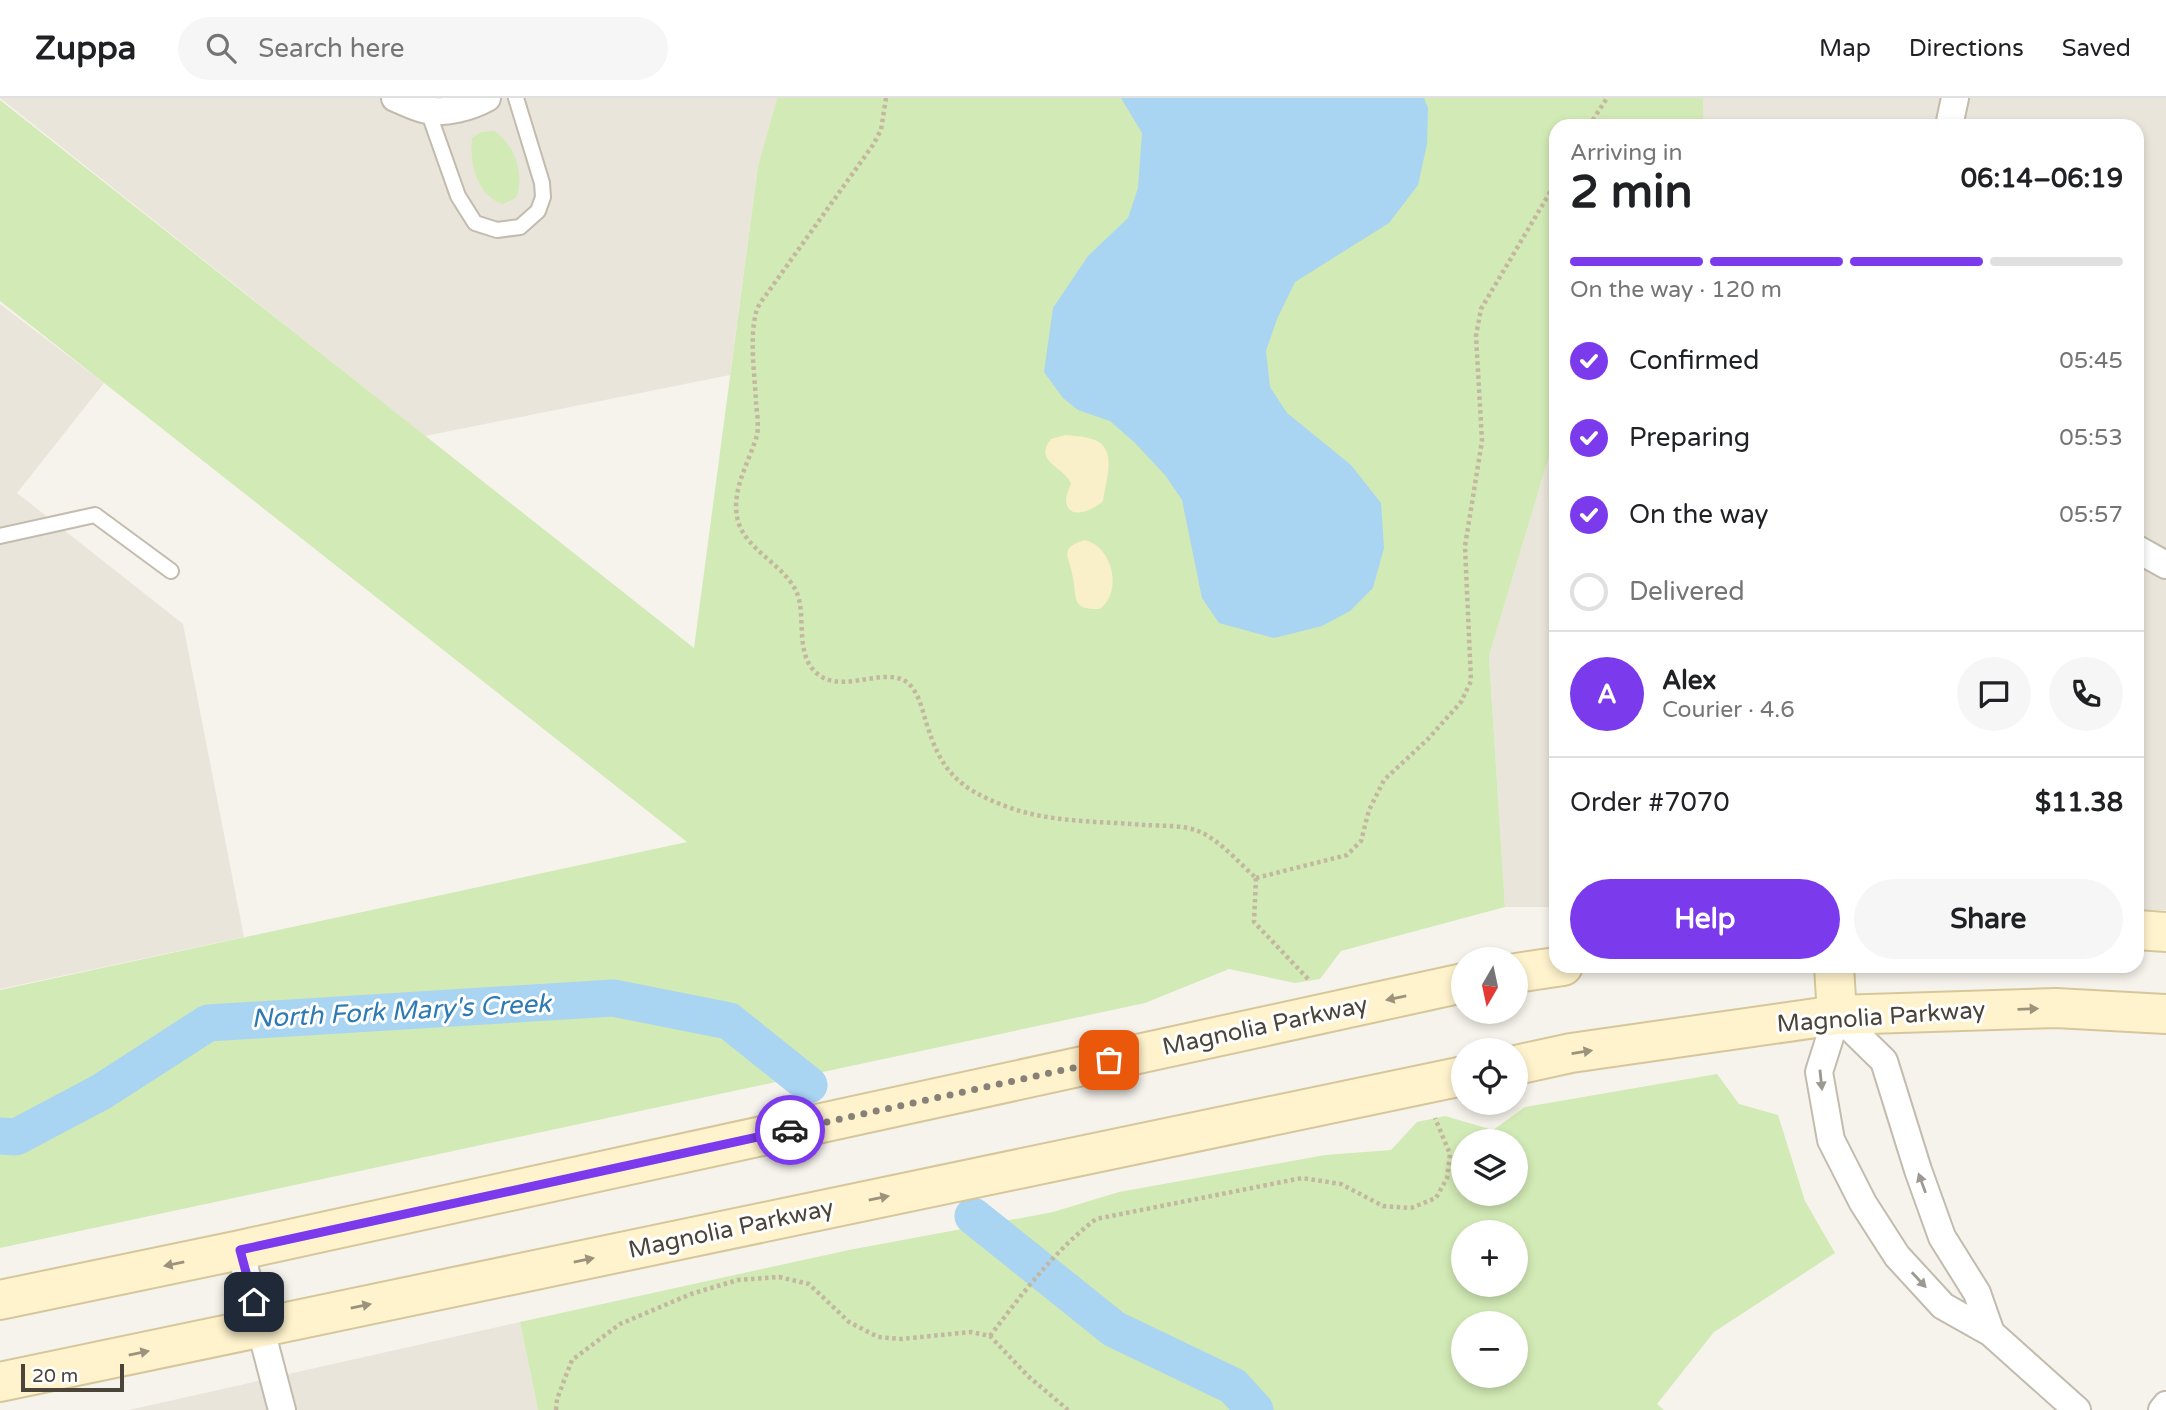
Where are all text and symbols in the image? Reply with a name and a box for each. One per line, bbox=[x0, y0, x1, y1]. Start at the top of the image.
search box bbox=[178, 17, 668, 80]
text: Zuppa bbox=[35, 29, 136, 68]
icon: search bbox=[202, 29, 240, 67]
text: Search here bbox=[258, 33, 405, 64]
text: Map bbox=[1819, 34, 1871, 63]
text: Directions bbox=[1909, 34, 2024, 63]
text: Saved bbox=[2062, 34, 2131, 63]
text: Arriving in bbox=[1570, 139, 1683, 167]
text: 06:14–06:19 bbox=[1961, 163, 2123, 194]
text: 2 min bbox=[1570, 165, 1693, 220]
text: On the way · 120 m bbox=[1570, 276, 1782, 304]
icon: check bbox=[1570, 342, 1608, 380]
text: Confirmed bbox=[1629, 345, 1759, 376]
text: 05:45 bbox=[2059, 347, 2123, 375]
icon: check bbox=[1570, 419, 1608, 457]
text: Preparing bbox=[1629, 422, 1750, 453]
text: 05:53 bbox=[2059, 424, 2123, 452]
icon: check bbox=[1570, 496, 1608, 534]
text: On the way bbox=[1629, 499, 1769, 530]
text: 05:57 bbox=[2059, 501, 2123, 529]
text: Delivered bbox=[1629, 576, 1745, 607]
button: chat bbox=[1957, 657, 2031, 731]
button: phone bbox=[2049, 657, 2123, 731]
text: Alex bbox=[1662, 665, 1716, 696]
text: A bbox=[1597, 679, 1617, 710]
text: Courier · 4.6 bbox=[1662, 696, 1795, 724]
text: Order #7070 bbox=[1570, 787, 1730, 818]
text: $11.38 bbox=[2035, 787, 2123, 818]
button: Help bbox=[1570, 879, 1840, 959]
button: Share bbox=[1854, 879, 2123, 959]
north arrow bbox=[1451, 947, 1528, 1024]
map controls bbox=[1451, 947, 1528, 1388]
water label: North Fork Mary's Creek bbox=[250, 988, 553, 1034]
street label: Magnolia Parkway bbox=[1160, 990, 1370, 1062]
one-way arrow bbox=[1385, 992, 1407, 1003]
street label: Magnolia Parkway bbox=[1776, 995, 1986, 1039]
one-way arrow bbox=[2017, 1004, 2039, 1015]
pin bbox=[1079, 1030, 1139, 1090]
button: locate bbox=[1451, 1038, 1528, 1115]
icon: bag bbox=[1090, 1041, 1128, 1079]
one-way arrow bbox=[1572, 1046, 1594, 1057]
one-way arrow bbox=[1816, 1069, 1827, 1091]
courier bbox=[755, 1095, 825, 1165]
icon: car bbox=[771, 1111, 809, 1149]
button: layers bbox=[1451, 1129, 1528, 1206]
one-way arrow bbox=[1916, 1173, 1927, 1194]
street label: Magnolia Parkway bbox=[626, 1193, 836, 1265]
one-way arrow bbox=[868, 1193, 890, 1204]
button: + bbox=[1451, 1220, 1528, 1297]
one-way arrow bbox=[573, 1254, 595, 1265]
one-way arrow bbox=[163, 1259, 185, 1270]
one-way arrow bbox=[1911, 1271, 1927, 1288]
pin bbox=[224, 1272, 284, 1332]
icon: home bbox=[235, 1283, 273, 1321]
one-way arrow bbox=[350, 1300, 372, 1311]
button: − bbox=[1451, 1311, 1528, 1388]
one-way arrow bbox=[128, 1347, 150, 1358]
scale bar bbox=[21, 1361, 124, 1393]
text: 20 m bbox=[32, 1365, 78, 1387]

